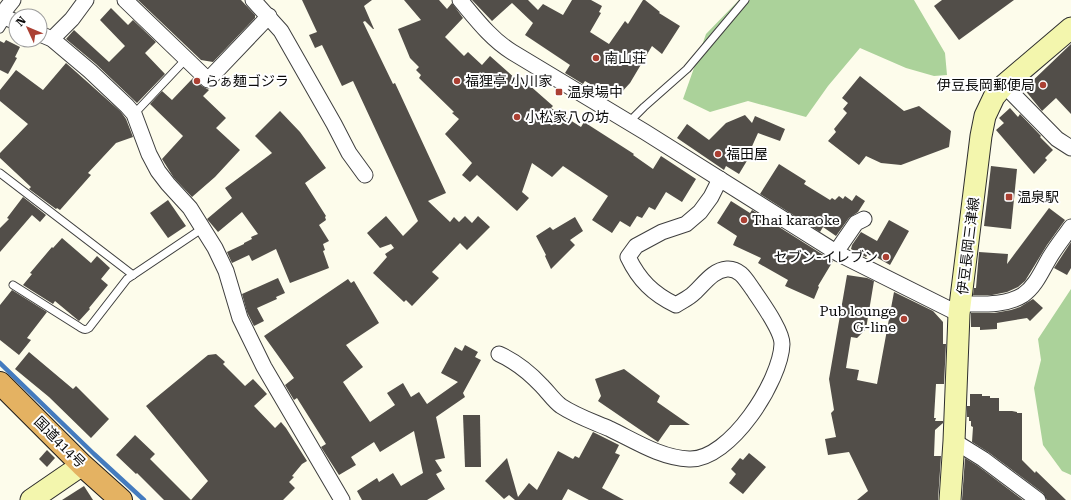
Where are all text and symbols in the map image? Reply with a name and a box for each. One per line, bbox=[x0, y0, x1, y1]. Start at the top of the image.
north arrow bbox=[8, 8, 48, 48]
text: N bbox=[14, 13, 29, 29]
place label: 南山荘 bbox=[604, 50, 646, 66]
marker: 南山荘 bbox=[591, 53, 601, 63]
place label: らぁ麺ゴジラ bbox=[205, 73, 289, 89]
place label: 福狸亭 小川家 bbox=[465, 73, 553, 89]
marker: らぁ麺ゴジラ bbox=[192, 76, 202, 86]
marker: 福狸亭 小川家 bbox=[452, 76, 462, 86]
place label: 伊豆長岡郵便局 bbox=[937, 77, 1035, 93]
marker: 伊豆長岡郵便局 bbox=[1038, 80, 1048, 90]
place label: 温泉場中 bbox=[567, 84, 623, 100]
marker: 温泉場中 bbox=[554, 87, 564, 97]
place label: 小松家八の坊 bbox=[525, 109, 609, 125]
marker: 小松家八の坊 bbox=[512, 112, 522, 122]
place label: 福田屋 bbox=[726, 146, 768, 162]
marker: 福田屋 bbox=[713, 149, 723, 159]
place label: 温泉駅 bbox=[1017, 189, 1059, 205]
marker: 温泉駅 bbox=[1004, 192, 1014, 202]
street label: 伊豆長岡三津線 bbox=[954, 196, 982, 296]
place label: Thai karaoke bbox=[752, 212, 840, 228]
marker: Thai karaoke bbox=[739, 215, 749, 225]
place label: セブン-イレブン bbox=[774, 249, 878, 265]
marker: セブン-イレブン bbox=[881, 252, 891, 262]
place label: Pub lounge G-line bbox=[820, 303, 896, 335]
marker: Pub lounge G-line bbox=[899, 314, 909, 324]
street label: 国道414号 bbox=[31, 413, 89, 471]

